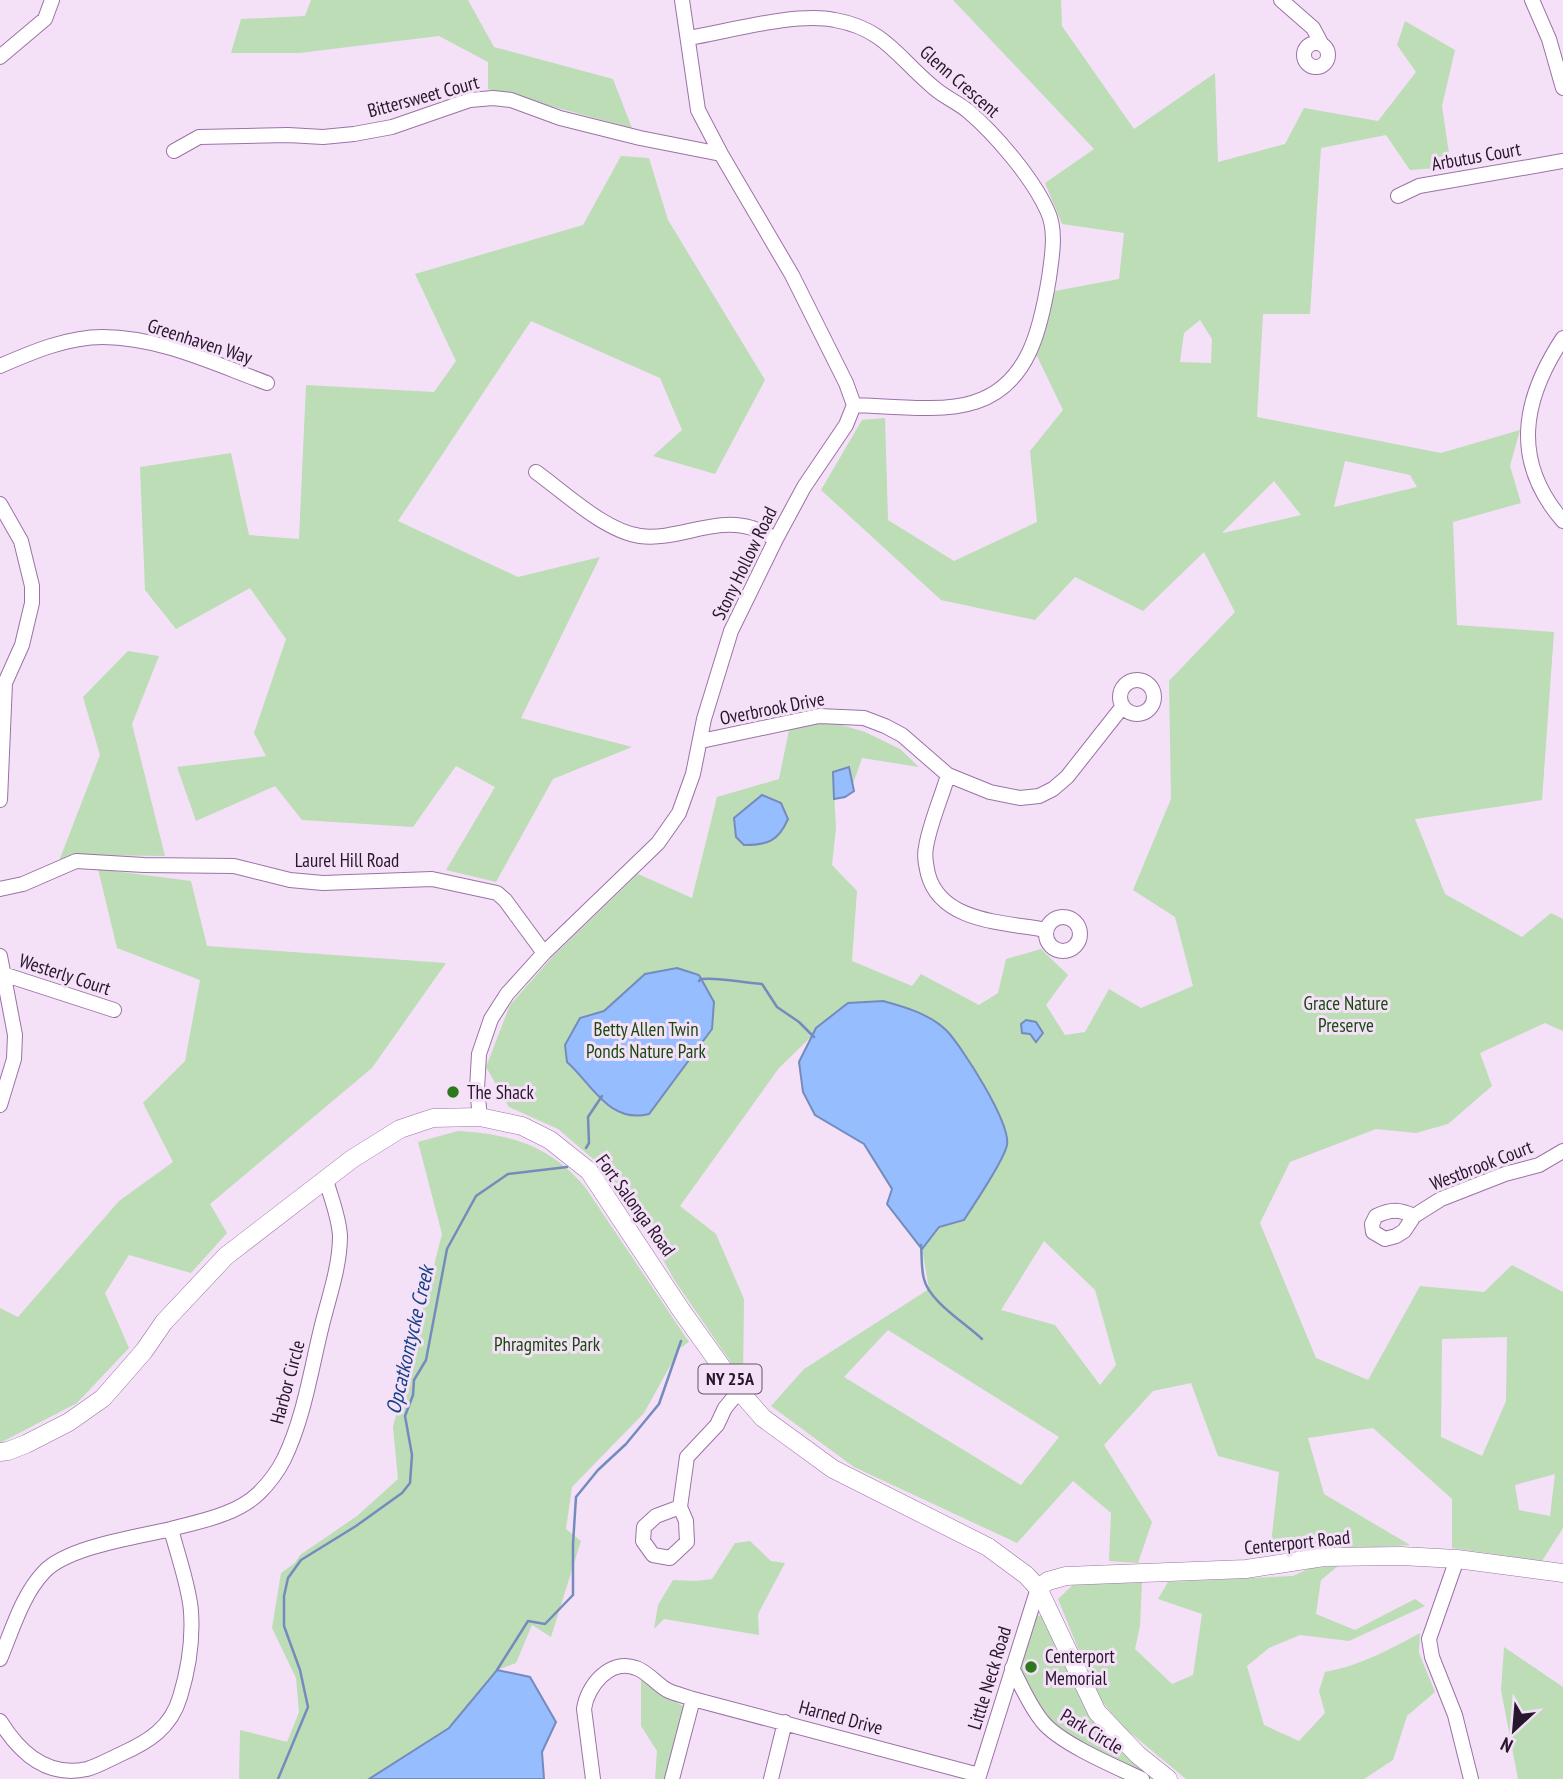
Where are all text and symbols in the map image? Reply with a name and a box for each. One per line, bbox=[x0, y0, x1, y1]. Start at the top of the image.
street label: Glenn Crescent bbox=[915, 40, 1005, 123]
street label: Bittersweet Court bbox=[365, 69, 482, 122]
street label: Arbutus Court bbox=[1430, 136, 1523, 176]
street label: Greenhaven Way bbox=[145, 313, 256, 369]
street label: Stony Hollow Road bbox=[706, 502, 782, 624]
street label: Overbrook Drive bbox=[718, 686, 826, 730]
street label: Laurel Hill Road bbox=[295, 848, 399, 872]
street label: Westerly Court bbox=[16, 948, 115, 1000]
park label: Grace Nature Preserve bbox=[1304, 991, 1389, 1037]
park label: Betty Allen Twin Ponds Nature Park bbox=[586, 1017, 707, 1063]
place label: The Shack bbox=[467, 1080, 535, 1104]
marker: The Shack bbox=[445, 1084, 461, 1100]
street label: Westbrook Court bbox=[1426, 1134, 1536, 1196]
street label: Fort Salonga Road bbox=[591, 1149, 681, 1261]
water label: Opcatkontycke Creek bbox=[379, 1260, 440, 1417]
park label: Phragmites Park bbox=[494, 1332, 601, 1356]
street label: Harbor Circle bbox=[264, 1337, 310, 1427]
road number: NY 25A bbox=[698, 1364, 762, 1394]
street label: Centerport Road bbox=[1243, 1525, 1351, 1559]
street label: Little Neck Road bbox=[962, 1623, 1016, 1733]
place label: Centerport Memorial bbox=[1045, 1644, 1116, 1690]
marker: Centerport Memorial bbox=[1023, 1659, 1039, 1675]
street label: Harned Drive bbox=[796, 1694, 886, 1740]
north arrow bbox=[1479, 1695, 1549, 1765]
street label: Park Circle bbox=[1056, 1703, 1128, 1759]
text: N bbox=[1497, 1732, 1516, 1758]

